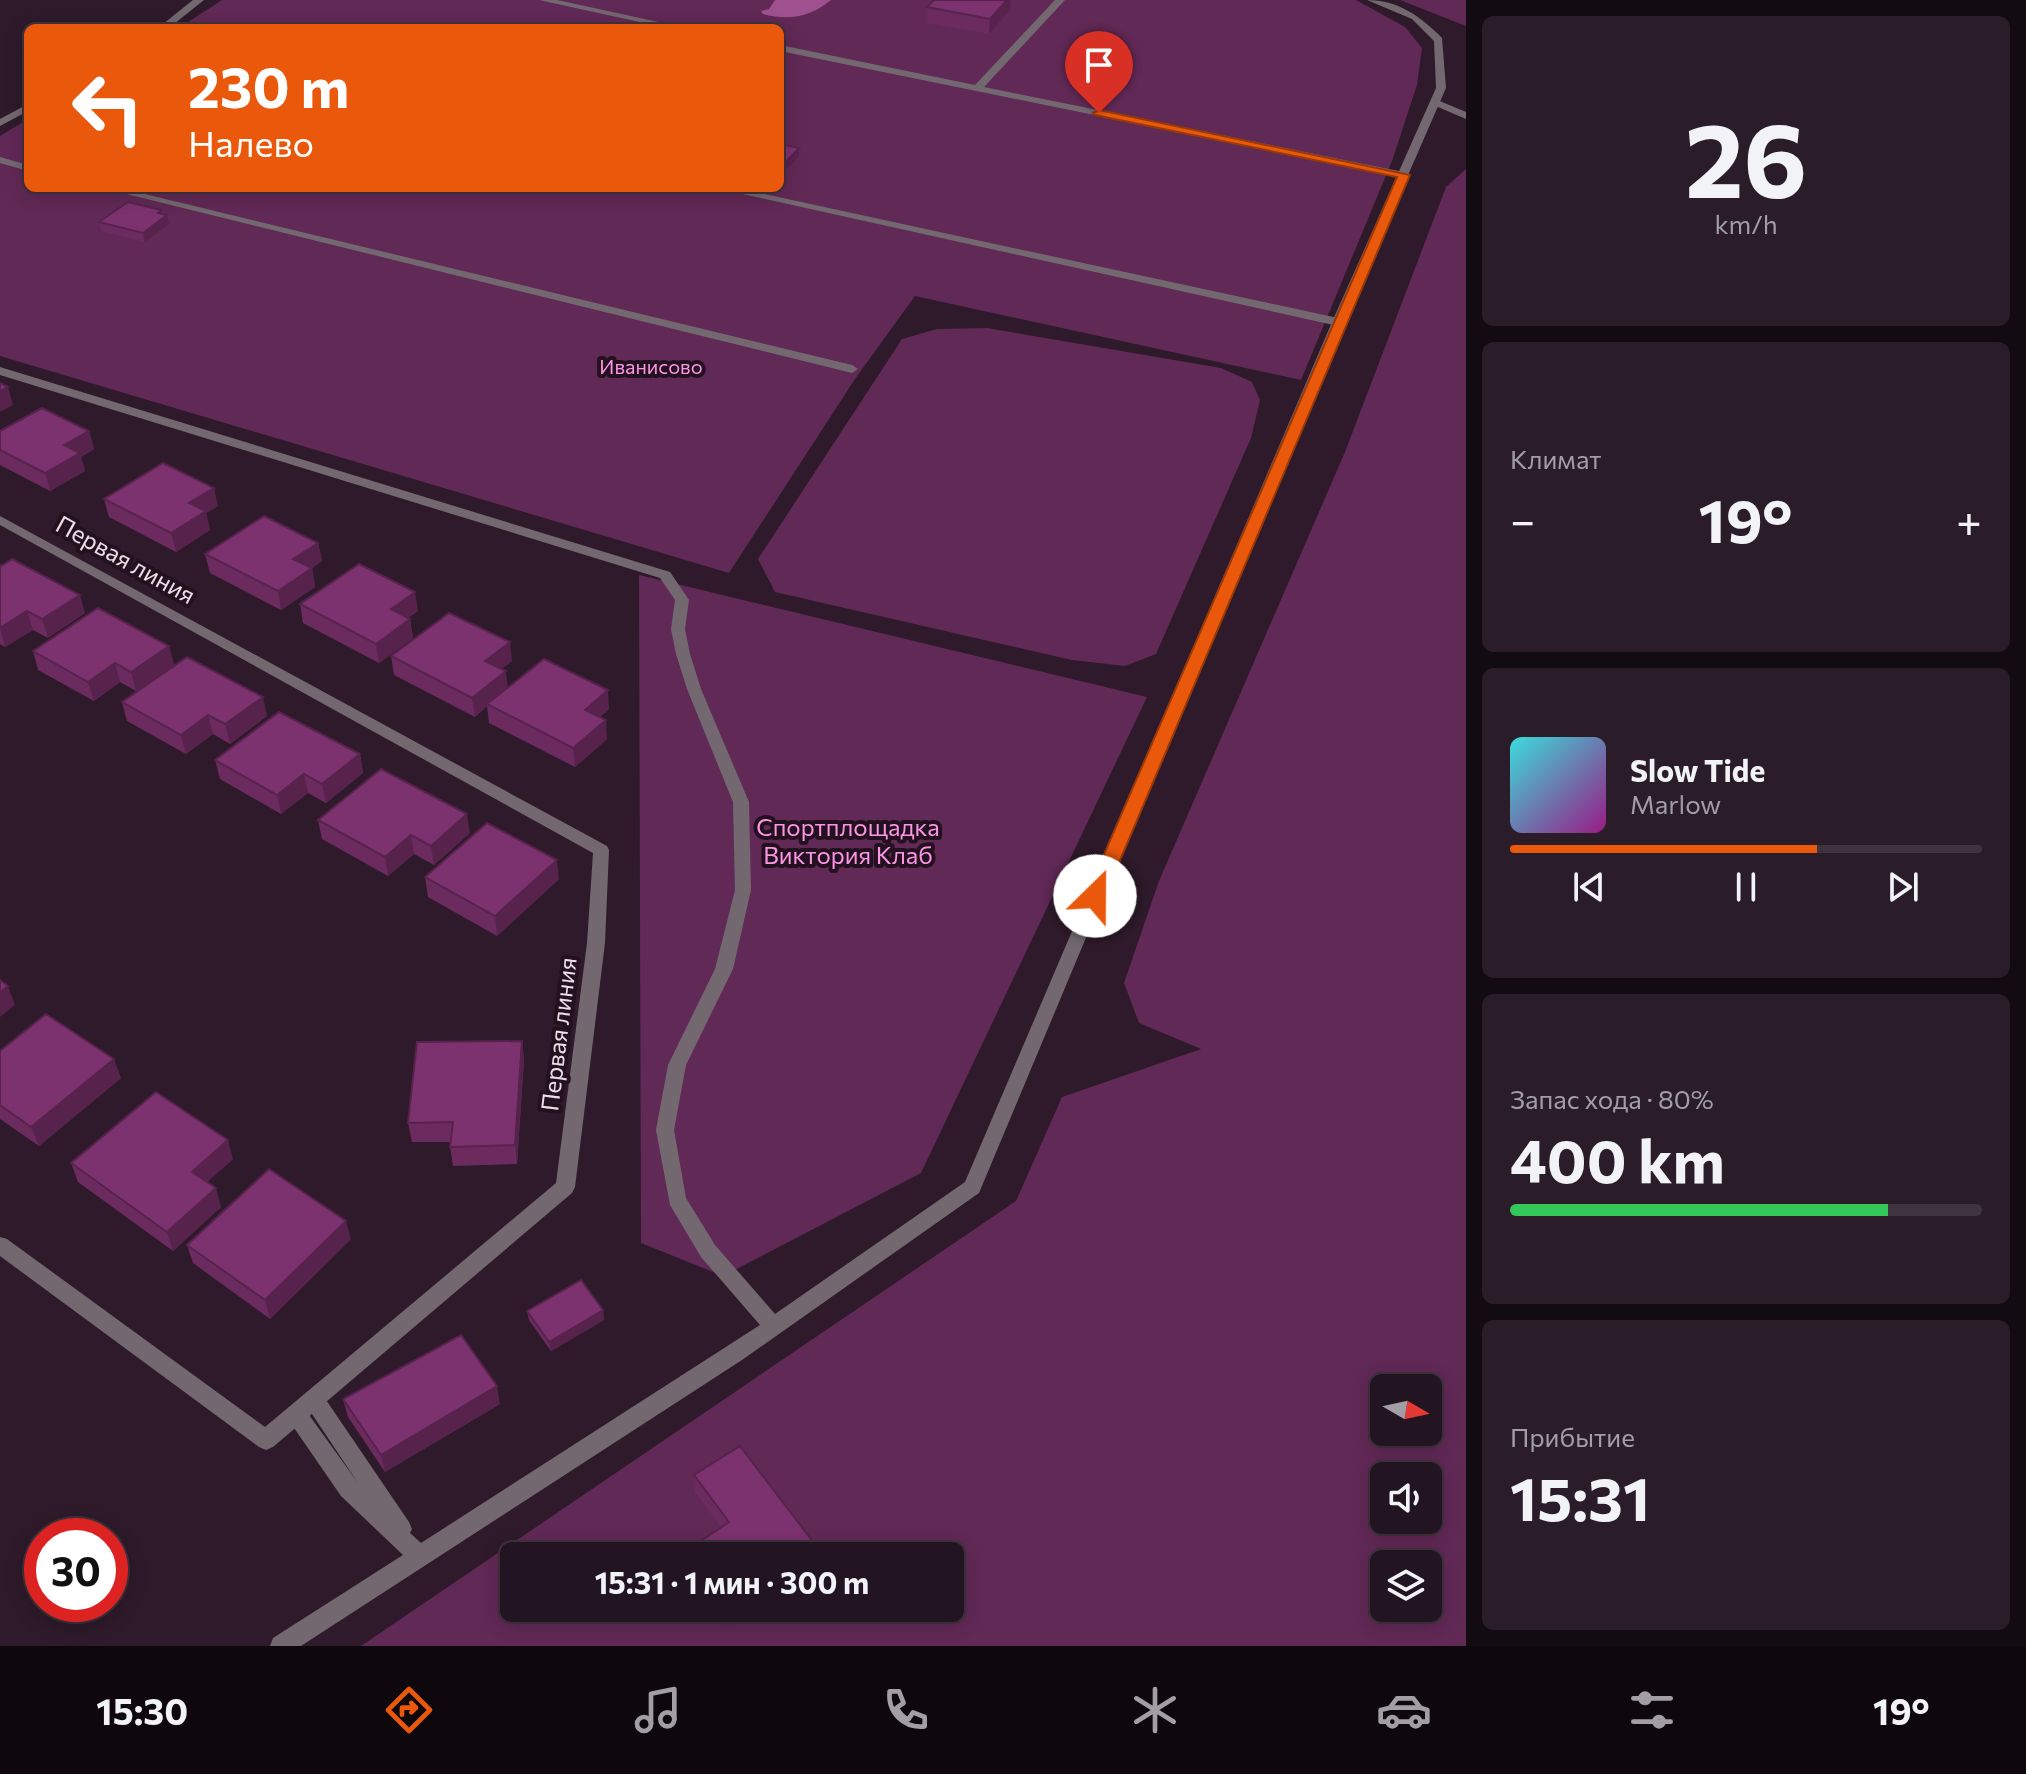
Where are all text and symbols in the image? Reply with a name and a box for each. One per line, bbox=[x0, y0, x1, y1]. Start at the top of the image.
pin bbox=[1065, 31, 1133, 113]
icon: arrive bbox=[1077, 43, 1121, 87]
text: 230 m bbox=[188, 51, 349, 120]
icon: left bbox=[56, 56, 160, 160]
text: 26 bbox=[1685, 92, 1807, 219]
text: Налево bbox=[188, 120, 314, 164]
text: km/h bbox=[1714, 208, 1778, 239]
park label: Иванисово bbox=[599, 354, 703, 378]
text: Климат bbox=[1510, 443, 1602, 474]
text: 19° bbox=[1698, 482, 1793, 555]
text: − bbox=[1510, 492, 1535, 546]
text: + bbox=[1956, 492, 1982, 546]
street label: Первая линия bbox=[51, 509, 201, 609]
text: Slow Tide bbox=[1630, 751, 1765, 788]
text: Marlow bbox=[1630, 788, 1721, 819]
park label: Спортплощадка Виктория Клаб bbox=[756, 812, 940, 869]
position arrow bbox=[1053, 854, 1137, 938]
icon: previous bbox=[1567, 865, 1611, 909]
icon: pause bbox=[1724, 865, 1768, 909]
icon: next bbox=[1881, 865, 1925, 909]
street label: Первая линия bbox=[534, 955, 582, 1113]
text: Запас хода · 80% bbox=[1510, 1083, 1714, 1114]
text: 400 km bbox=[1510, 1122, 1725, 1195]
north arrow bbox=[1370, 1374, 1442, 1446]
map controls bbox=[1370, 1374, 1442, 1622]
text: Прибытие bbox=[1510, 1421, 1635, 1452]
text: 15:31 bbox=[1510, 1460, 1650, 1533]
button: sound bbox=[1370, 1462, 1442, 1534]
speed limit sign: 30 bbox=[24, 1518, 128, 1622]
button: layers bbox=[1370, 1550, 1442, 1622]
text: 15:31 · 1 мин · 300 m bbox=[595, 1563, 869, 1600]
icon: directions bbox=[381, 1682, 437, 1738]
icon: music bbox=[630, 1682, 686, 1738]
icon: phone bbox=[878, 1682, 934, 1738]
icon: climate bbox=[1127, 1682, 1183, 1738]
icon: car bbox=[1376, 1682, 1432, 1738]
icon: filters bbox=[1624, 1682, 1680, 1738]
text: 15:30 bbox=[96, 1688, 188, 1732]
text: 19° bbox=[1873, 1688, 1930, 1732]

